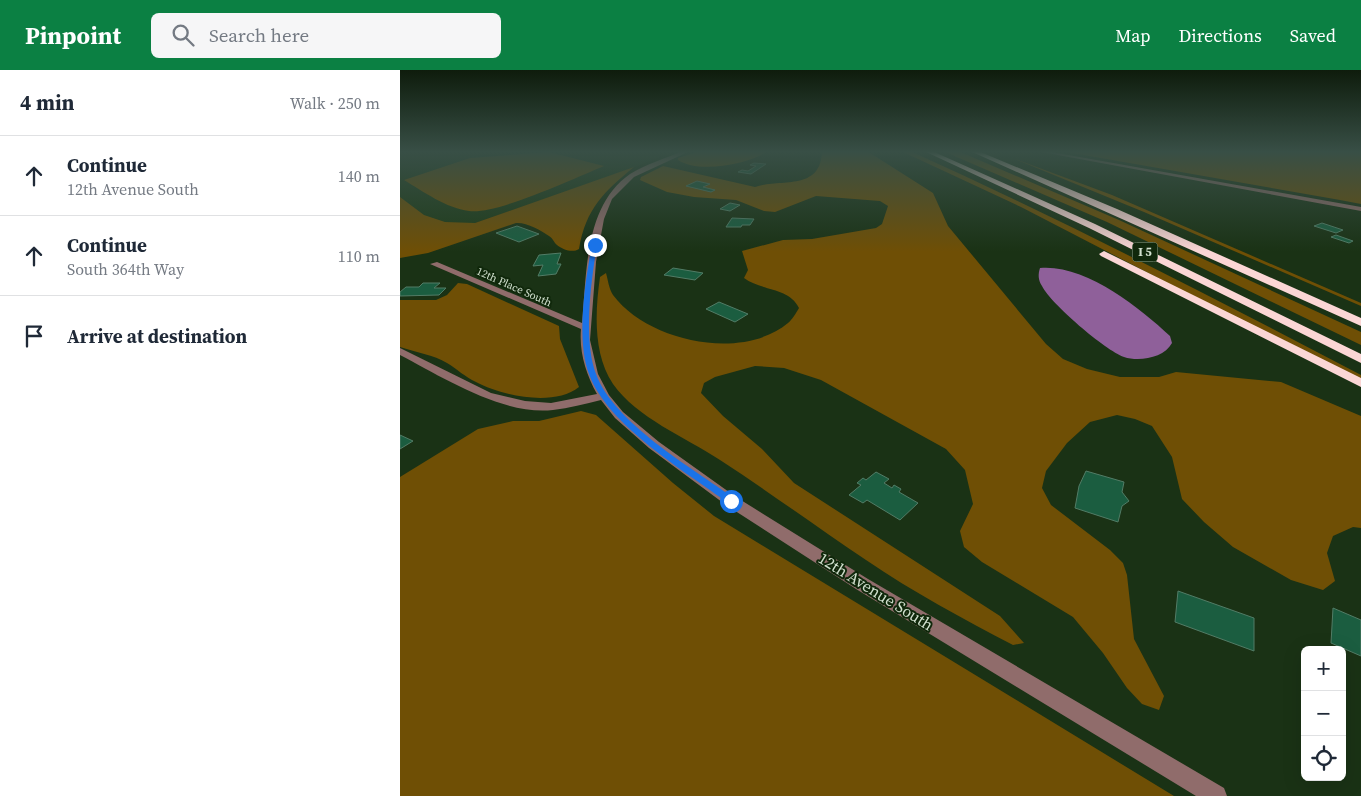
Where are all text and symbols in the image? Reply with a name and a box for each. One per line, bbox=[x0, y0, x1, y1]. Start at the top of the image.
search box bbox=[151, 13, 501, 58]
text: Pinpoint bbox=[25, 19, 121, 52]
icon: search bbox=[169, 21, 197, 49]
text: Search here bbox=[209, 22, 309, 48]
text: Map bbox=[1115, 23, 1151, 48]
text: Directions bbox=[1179, 23, 1262, 48]
text: Saved bbox=[1290, 23, 1336, 48]
text: 4 min bbox=[20, 88, 75, 117]
text: Walk · 250 m bbox=[290, 92, 380, 114]
text: Continue bbox=[67, 152, 147, 178]
icon: ahead bbox=[20, 162, 48, 190]
text: 140 m bbox=[338, 165, 380, 187]
text: 12th Avenue South bbox=[67, 178, 199, 200]
text: Continue bbox=[67, 232, 147, 258]
route end bbox=[584, 234, 607, 257]
icon: ahead bbox=[20, 242, 48, 270]
road number: I 5 bbox=[1132, 242, 1158, 262]
text: 110 m bbox=[338, 245, 380, 267]
text: South 364th Way bbox=[67, 258, 184, 280]
street label: 12th Place South bbox=[474, 264, 554, 310]
icon: arrive bbox=[20, 322, 48, 350]
text: Arrive at destination bbox=[67, 323, 247, 349]
route start bbox=[720, 490, 743, 513]
street label: 12th Avenue South bbox=[814, 547, 938, 635]
map controls bbox=[1301, 646, 1346, 781]
button: + bbox=[1301, 646, 1346, 691]
button: − bbox=[1301, 691, 1346, 736]
button: locate bbox=[1301, 736, 1346, 781]

